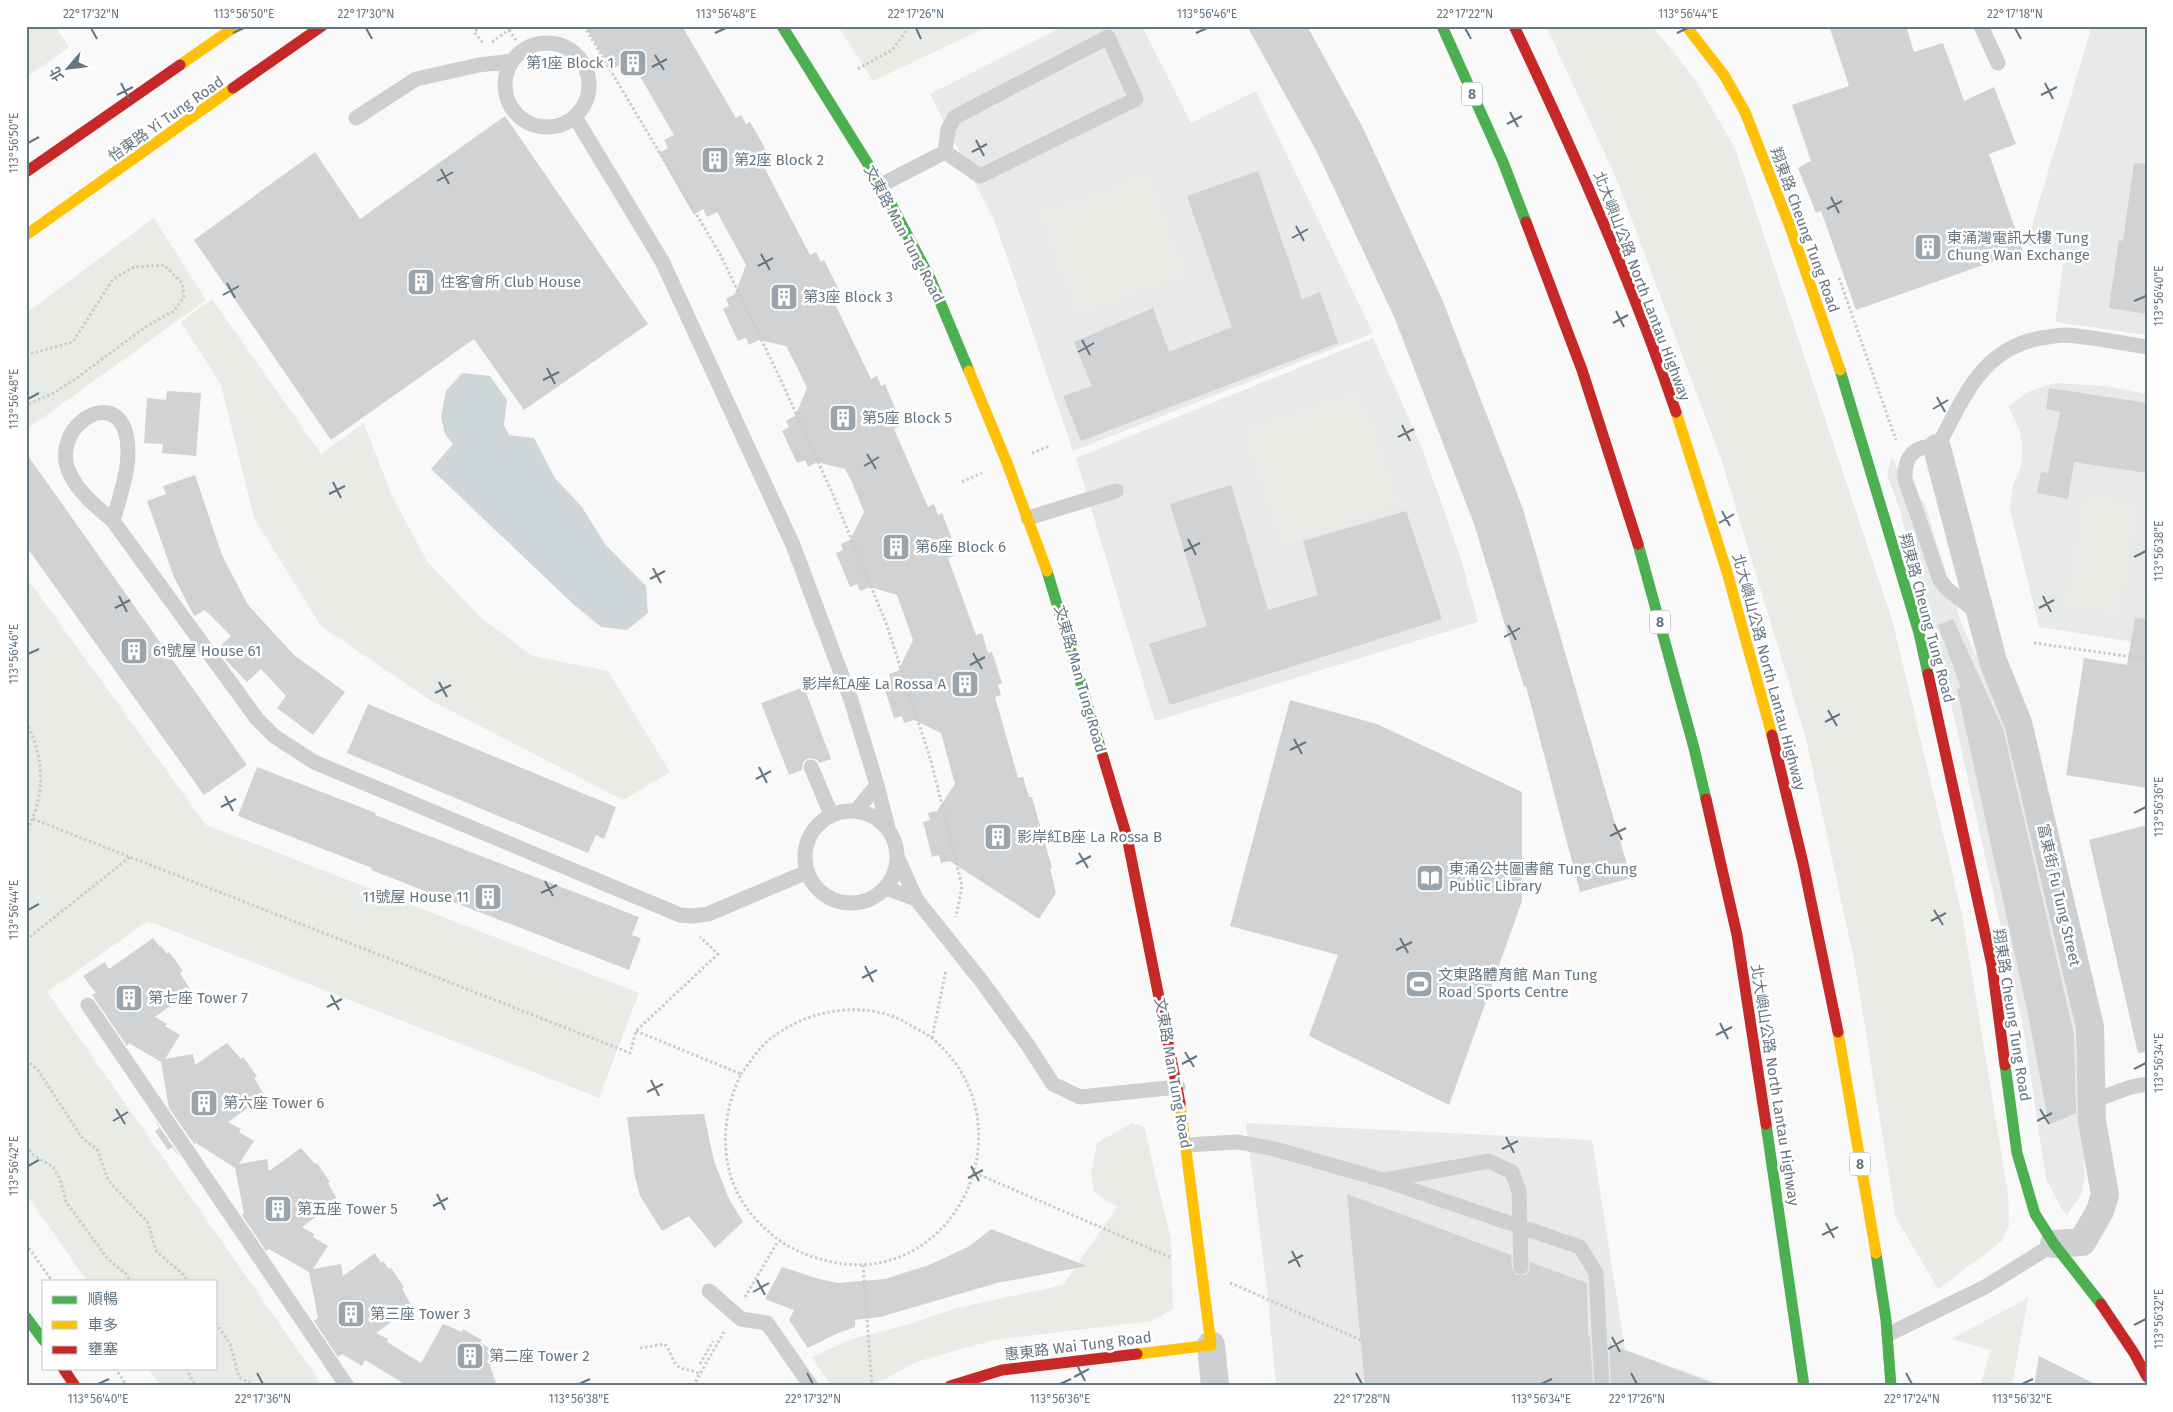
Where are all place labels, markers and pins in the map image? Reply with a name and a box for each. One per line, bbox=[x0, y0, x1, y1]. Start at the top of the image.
building icon: 第1座 Block 1 bbox=[618, 48, 648, 78]
place label: 第1座 Block 1 bbox=[526, 54, 614, 72]
building icon: 第2座 Block 2 bbox=[700, 145, 730, 175]
place label: 第2座 Block 2 bbox=[734, 151, 824, 169]
place label: 東涌灣電訊大樓 Tung Chung Wan Exchange bbox=[1947, 229, 2090, 264]
building icon: 東涌灣電訊大樓 Tung Chung Wan Exchange bbox=[1913, 232, 1943, 262]
building icon: 住客會所 Club House bbox=[406, 267, 436, 297]
place label: 住客會所 Club House bbox=[440, 273, 581, 291]
building icon: 第3座 Block 3 bbox=[769, 282, 799, 312]
place label: 第3座 Block 3 bbox=[803, 288, 893, 306]
building icon: 第5座 Block 5 bbox=[828, 403, 858, 433]
place label: 第5座 Block 5 bbox=[862, 409, 952, 427]
building icon: 第6座 Block 6 bbox=[881, 532, 911, 562]
place label: 第6座 Block 6 bbox=[915, 538, 1006, 556]
building icon: 61號屋 House 61 bbox=[119, 636, 149, 666]
place label: 61號屋 House 61 bbox=[153, 642, 261, 660]
building icon: 影岸紅A座 La Rossa A bbox=[950, 669, 980, 699]
place label: 影岸紅A座 La Rossa A bbox=[802, 675, 946, 693]
building icon: 影岸紅B座 La Rossa B bbox=[983, 822, 1013, 852]
place label: 影岸紅B座 La Rossa B bbox=[1017, 828, 1162, 846]
place label: 東涌公共圖書館 Tung Chung Public Library bbox=[1449, 860, 1637, 895]
library icon: 東涌公共圖書館 Tung Chung Public Library bbox=[1415, 863, 1445, 893]
building icon: 11號屋 House 11 bbox=[473, 882, 503, 912]
place label: 11號屋 House 11 bbox=[363, 888, 469, 906]
place label: 文東路體育館 Man Tung Road Sports Centre bbox=[1438, 966, 1597, 1001]
sports icon: 文東路體育館 Man Tung Road Sports Centre bbox=[1404, 969, 1434, 999]
building icon: 第七座 Tower 7 bbox=[114, 983, 144, 1013]
place label: 第七座 Tower 7 bbox=[148, 989, 248, 1007]
building icon: 第六座 Tower 6 bbox=[189, 1088, 219, 1118]
place label: 第六座 Tower 6 bbox=[223, 1094, 324, 1112]
building icon: 第五座 Tower 5 bbox=[263, 1194, 293, 1224]
place label: 第五座 Tower 5 bbox=[297, 1200, 398, 1218]
building icon: 第三座 Tower 3 bbox=[336, 1299, 366, 1329]
place label: 第三座 Tower 3 bbox=[370, 1305, 471, 1323]
building icon: 第二座 Tower 2 bbox=[455, 1341, 485, 1371]
place label: 第二座 Tower 2 bbox=[489, 1347, 590, 1365]

